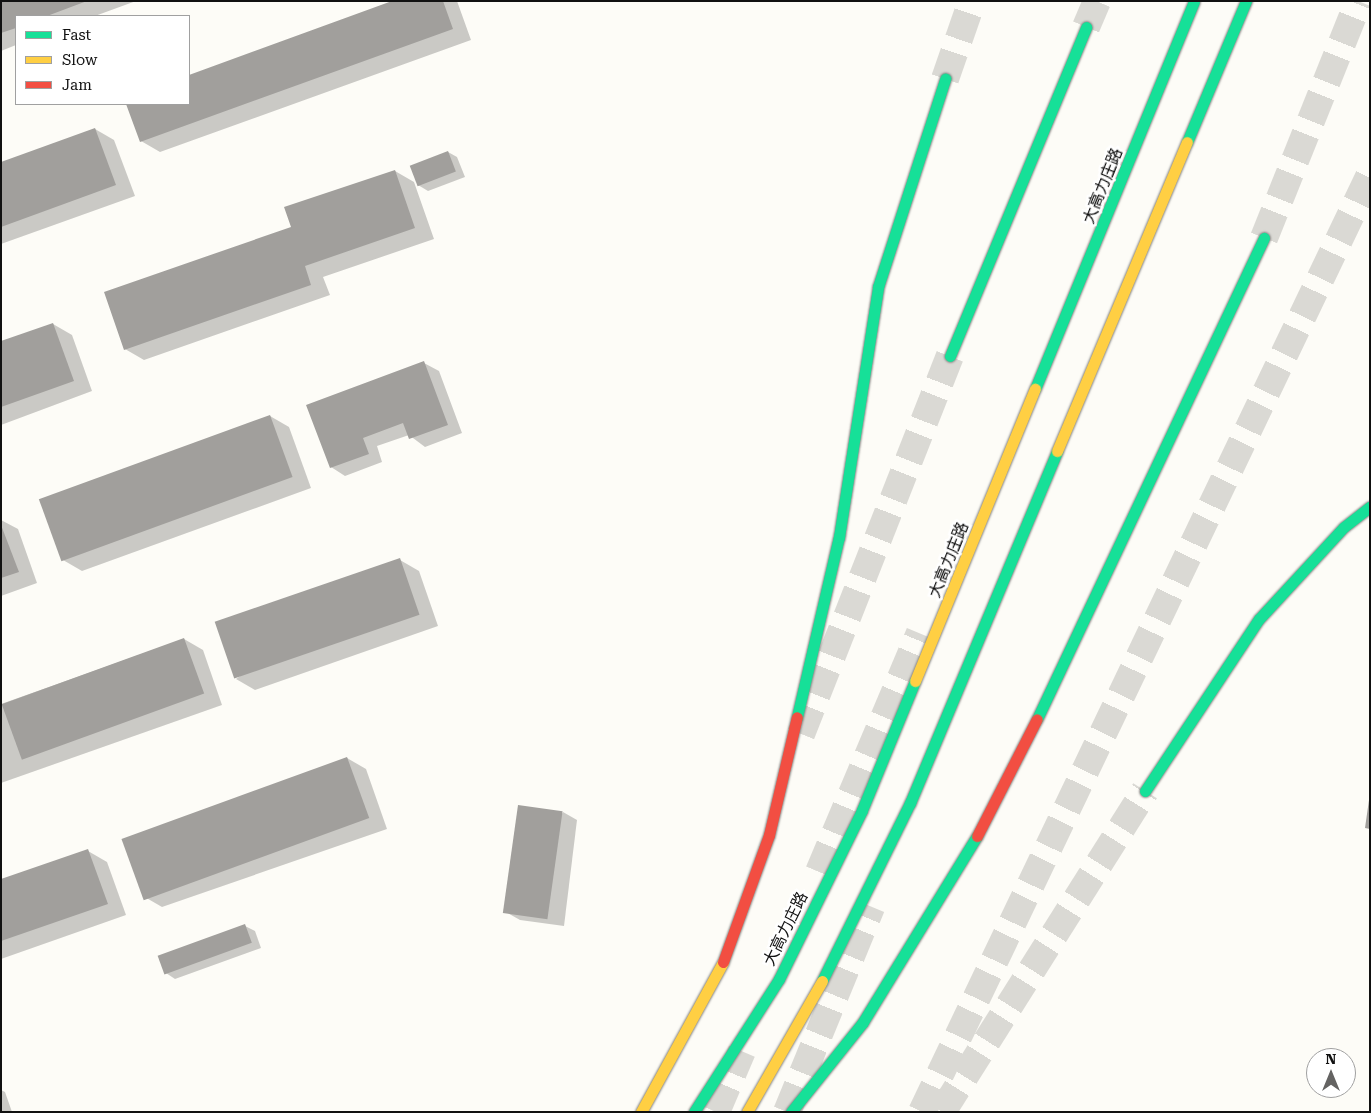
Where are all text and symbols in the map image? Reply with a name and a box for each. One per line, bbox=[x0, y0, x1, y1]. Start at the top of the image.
legend bbox=[15, 15, 190, 105]
text: Fast bbox=[62, 26, 91, 44]
text: Slow bbox=[62, 51, 97, 69]
text: Jam bbox=[62, 76, 92, 94]
street label: 大高力庄路 bbox=[1079, 145, 1127, 227]
street label: 大高力庄路 bbox=[925, 519, 973, 601]
street label: 大高力庄路 bbox=[760, 889, 812, 969]
north arrow bbox=[1306, 1048, 1356, 1098]
text: N bbox=[1326, 1051, 1336, 1067]

